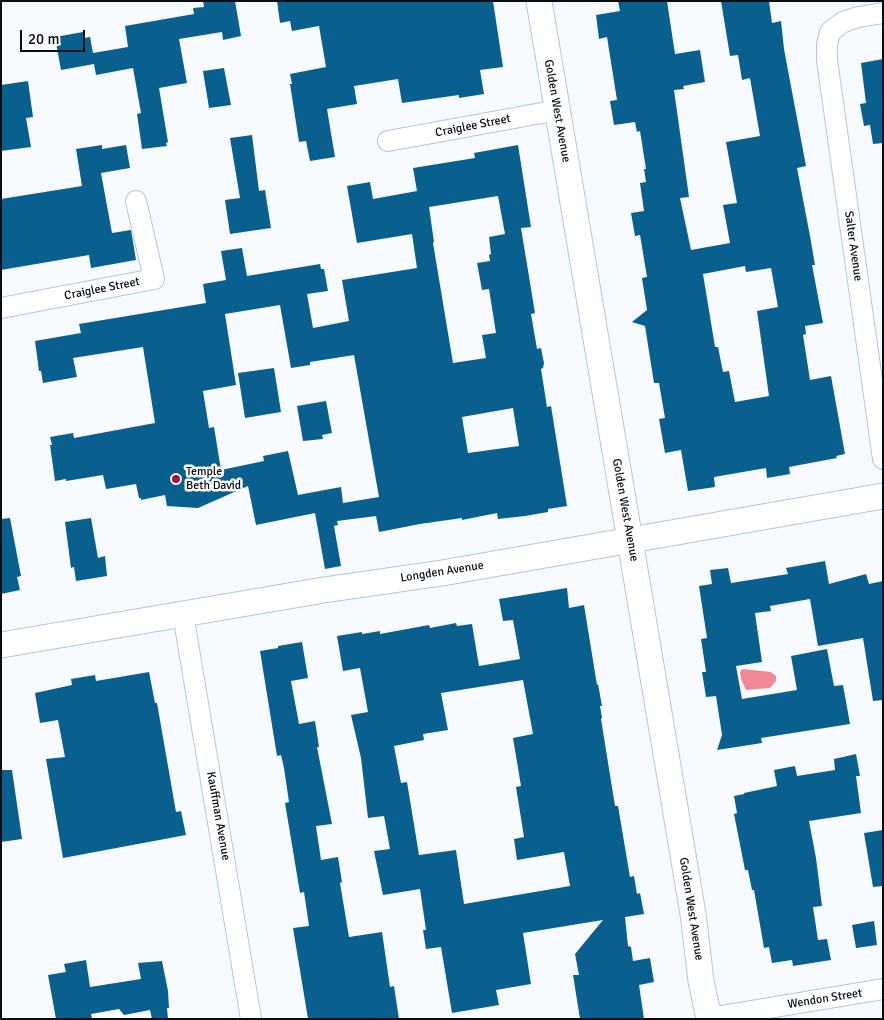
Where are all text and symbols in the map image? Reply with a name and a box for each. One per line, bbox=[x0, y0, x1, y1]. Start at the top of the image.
scale bar bbox=[22, 20, 88, 52]
text: 20 m bbox=[28, 30, 59, 48]
street label: Golden West Avenue bbox=[541, 58, 573, 164]
street label: Craiglee Street bbox=[434, 112, 512, 140]
street label: Salter Avenue bbox=[841, 210, 865, 282]
street label: Craiglee Street bbox=[63, 275, 141, 303]
street label: Golden West Avenue bbox=[609, 457, 641, 563]
place label: Temple Beth David bbox=[186, 465, 241, 493]
marker: Temple Beth David bbox=[170, 473, 182, 485]
street label: Longden Avenue bbox=[399, 558, 485, 586]
street label: Kauffman Avenue bbox=[203, 771, 233, 861]
street label: Golden West Avenue bbox=[676, 856, 706, 962]
street label: Wendon Street bbox=[787, 986, 863, 1012]

